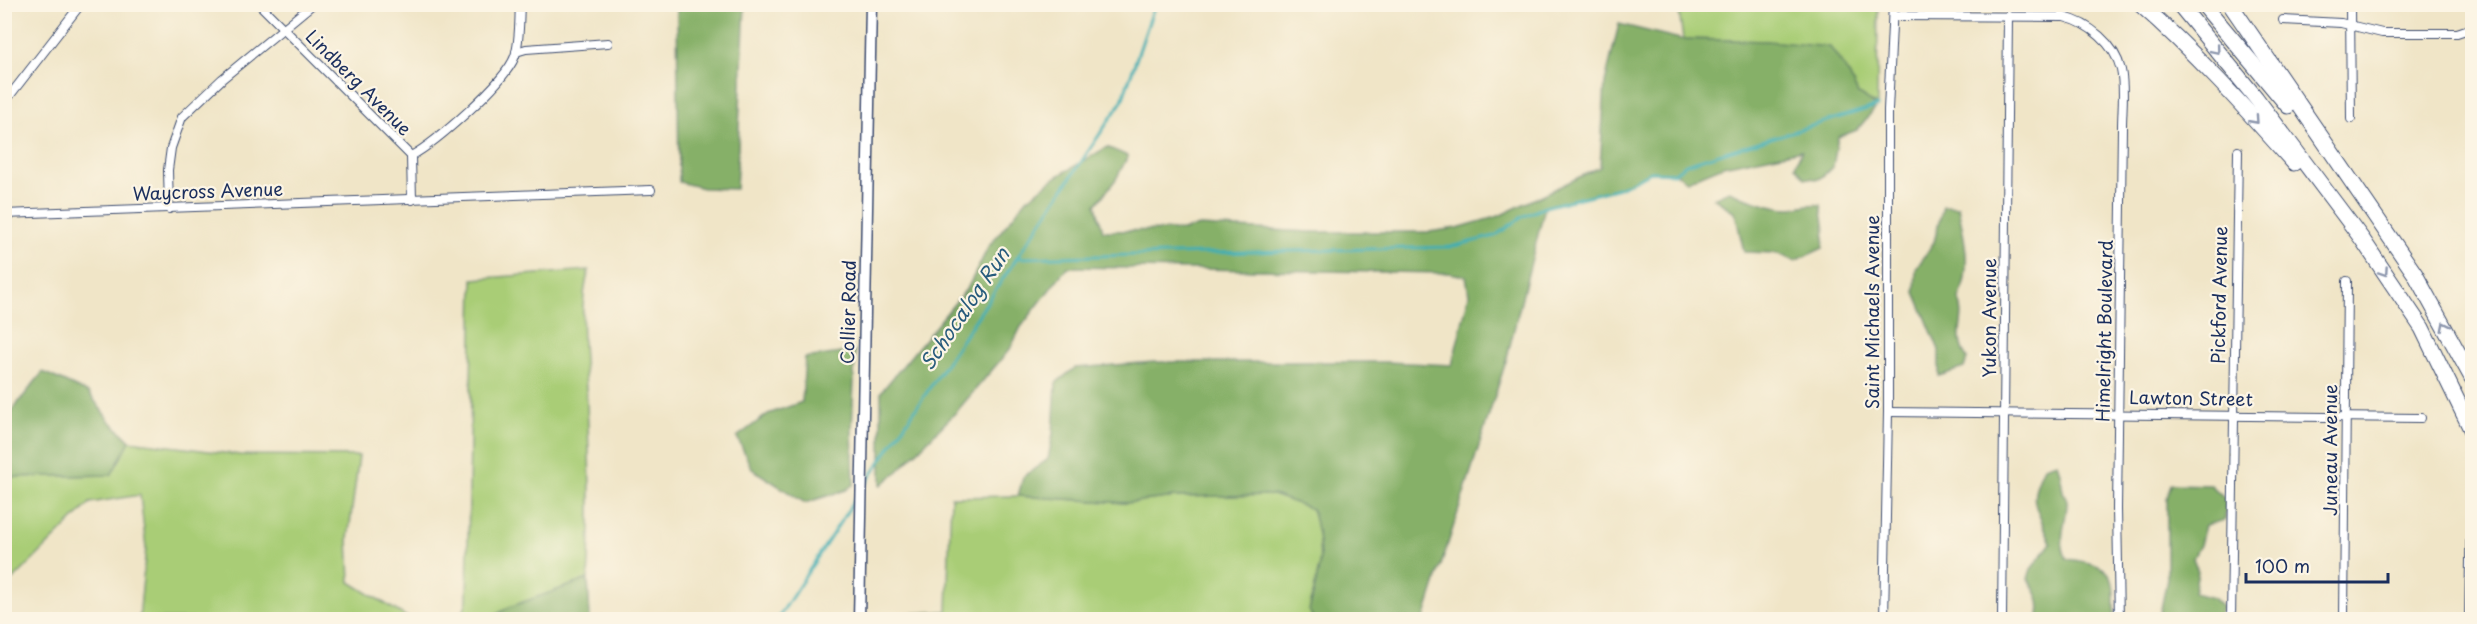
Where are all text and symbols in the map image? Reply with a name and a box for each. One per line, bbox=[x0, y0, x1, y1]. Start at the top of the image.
street label: Lindberg Avenue bbox=[300, 23, 418, 141]
one-way arrow bbox=[2209, 43, 2220, 54]
one-way arrow bbox=[2248, 113, 2259, 124]
street label: Waycross Avenue bbox=[132, 174, 284, 207]
street label: Saint Michaels Avenue bbox=[1858, 215, 1885, 409]
street label: Pickford Avenue bbox=[2204, 226, 2233, 364]
water label: Schocalog Run bbox=[912, 240, 1017, 376]
street label: Himelright Boulevard bbox=[2088, 240, 2119, 422]
street label: Yukon Avenue bbox=[1975, 258, 2002, 378]
street label: Collier Road bbox=[833, 260, 862, 364]
one-way arrow bbox=[2377, 266, 2389, 276]
one-way arrow bbox=[2441, 321, 2453, 332]
street label: Lawton Street bbox=[2129, 383, 2253, 412]
street label: Juneau Avenue bbox=[2316, 384, 2343, 516]
scale bar bbox=[2246, 546, 2388, 584]
text: 100 m bbox=[2255, 552, 2310, 579]

